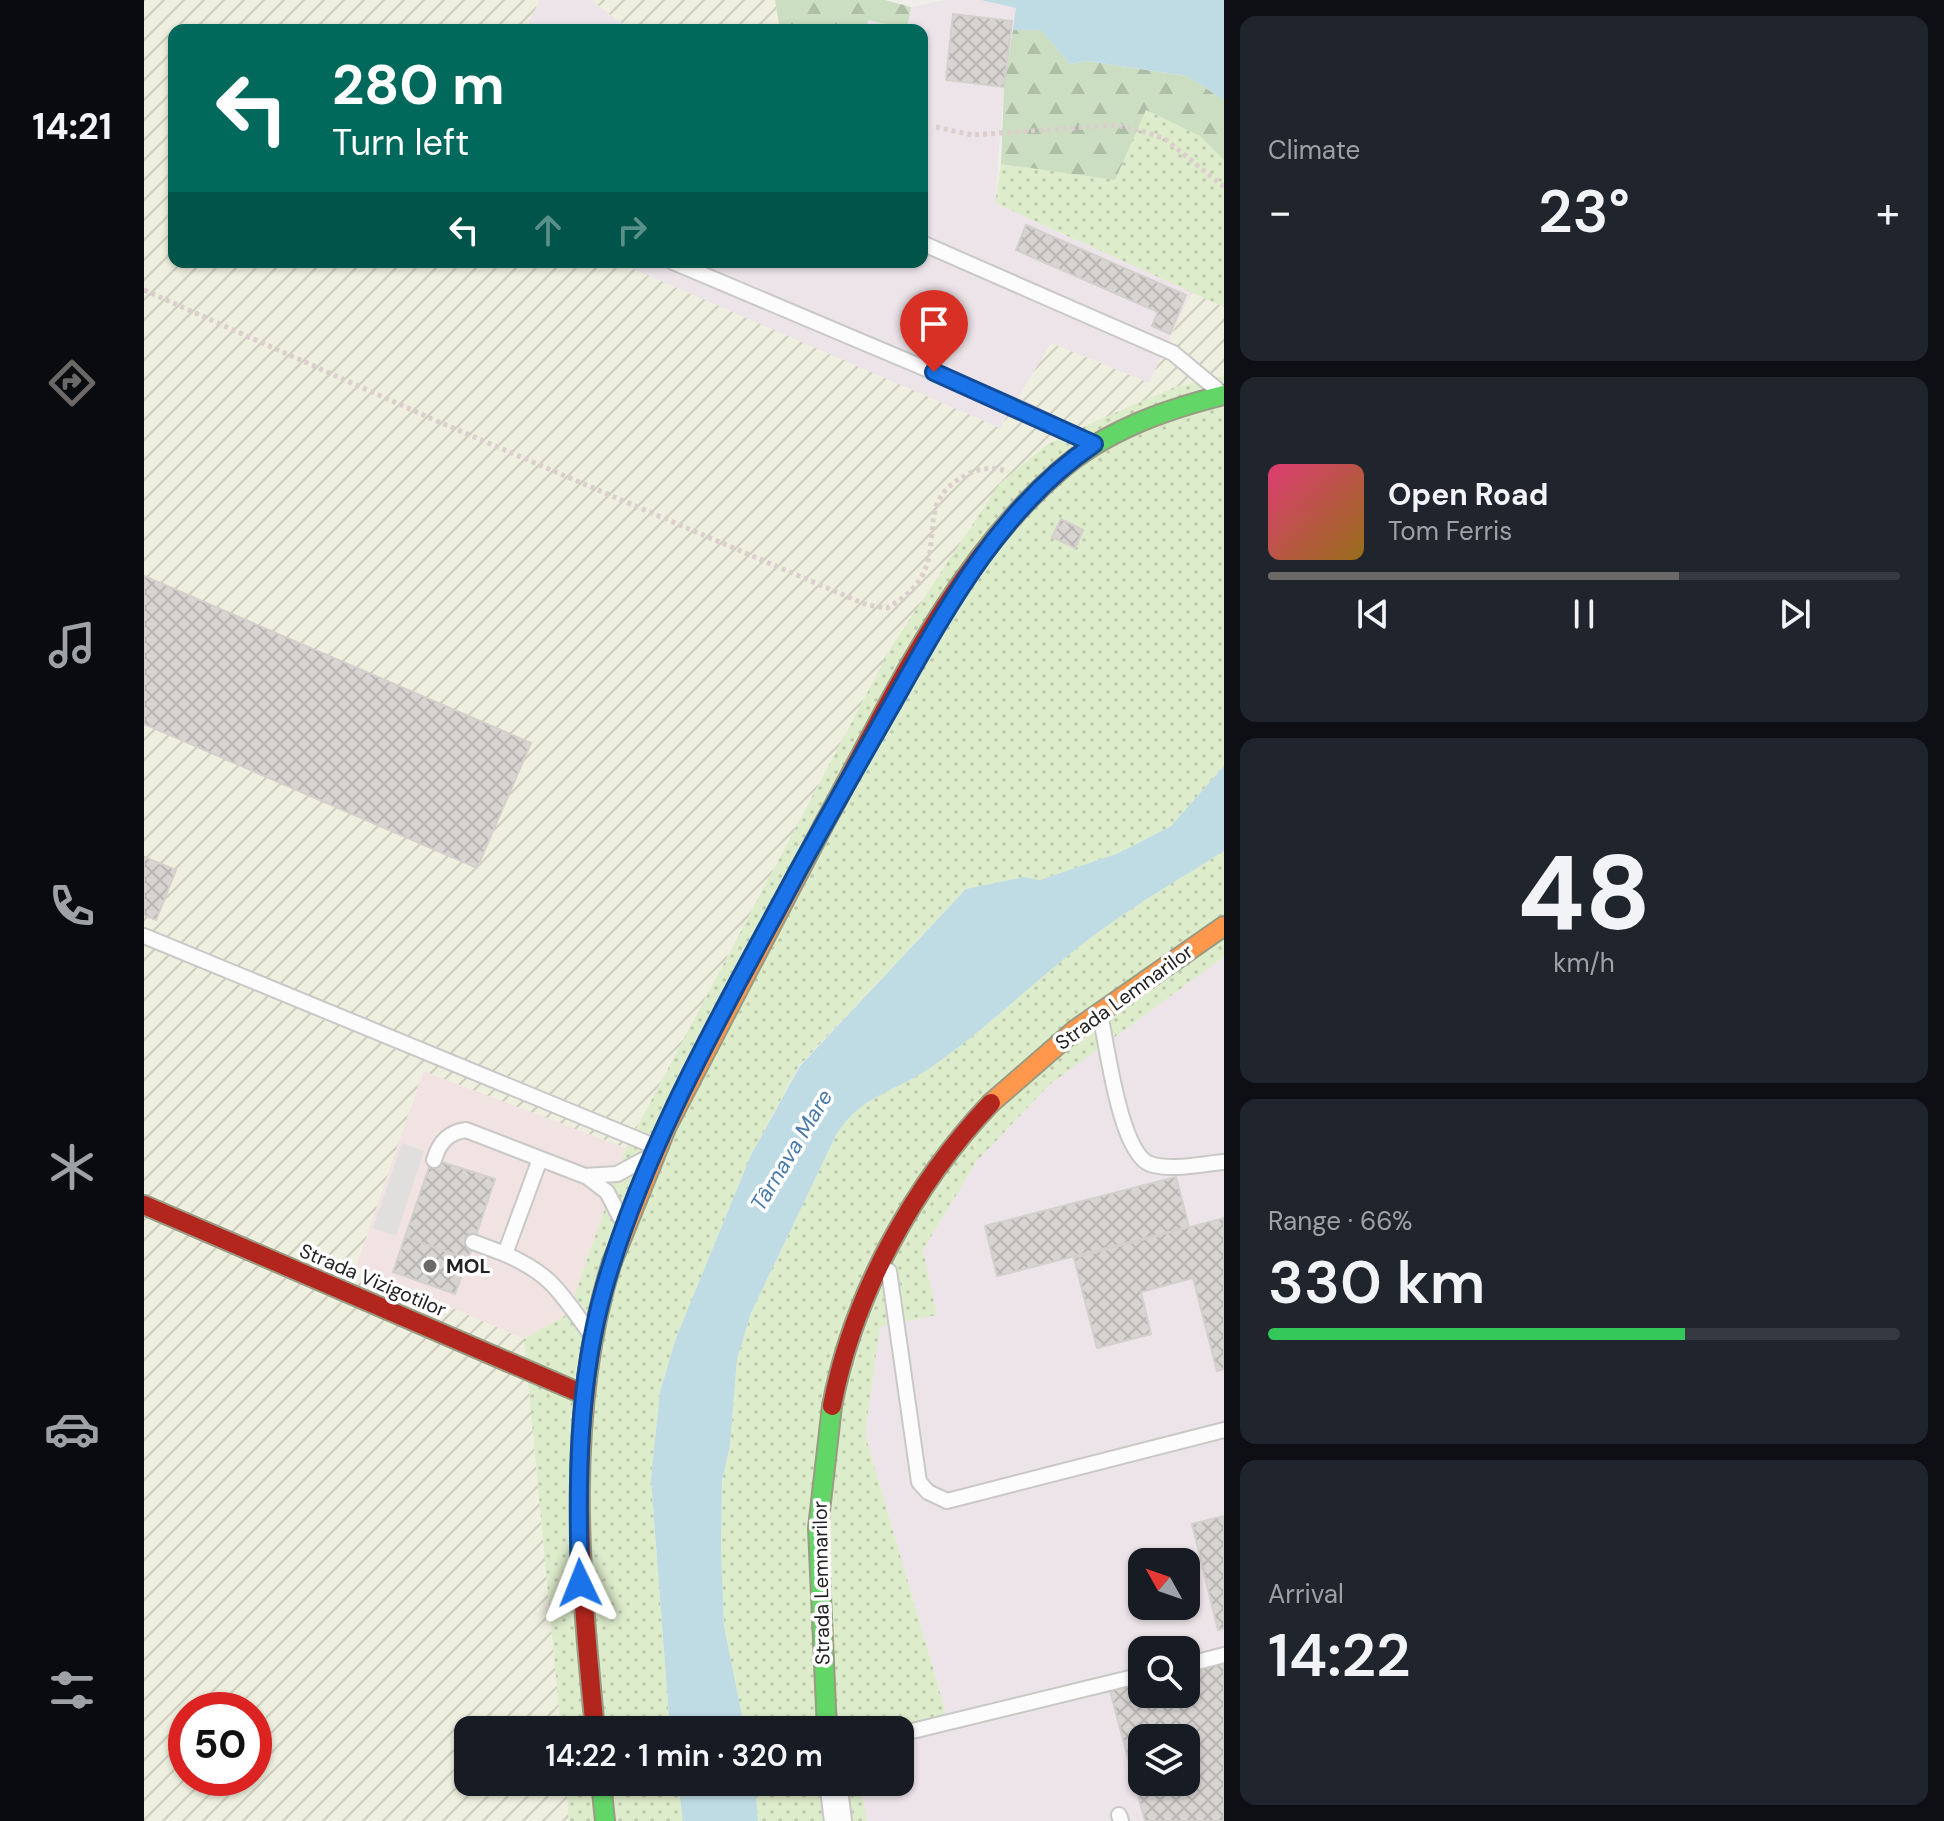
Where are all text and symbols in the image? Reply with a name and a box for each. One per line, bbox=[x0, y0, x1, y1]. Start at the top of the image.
text: 280 m bbox=[332, 48, 505, 121]
icon: left bbox=[200, 56, 304, 160]
text: 14:21 bbox=[32, 103, 112, 150]
text: Turn left bbox=[332, 119, 469, 166]
text: Climate bbox=[1268, 133, 1360, 167]
text: 23° bbox=[1538, 172, 1630, 251]
text: − bbox=[1268, 183, 1292, 241]
text: + bbox=[1876, 183, 1900, 241]
icon: left bbox=[442, 208, 486, 252]
icon: ahead bbox=[526, 208, 570, 252]
icon: right bbox=[610, 208, 654, 252]
pin bbox=[900, 290, 968, 372]
icon: arrive bbox=[912, 302, 956, 346]
icon: directions bbox=[44, 355, 100, 411]
text: Open Road bbox=[1388, 475, 1548, 514]
text: Tom Ferris bbox=[1388, 514, 1512, 548]
icon: previous bbox=[1351, 592, 1395, 636]
icon: pause bbox=[1562, 592, 1606, 636]
icon: next bbox=[1773, 592, 1817, 636]
icon: music bbox=[44, 617, 100, 673]
text: 48 bbox=[1517, 826, 1651, 961]
icon: phone bbox=[44, 878, 100, 934]
street label: Strada Lemnarilor bbox=[1050, 938, 1198, 1056]
text: km/h bbox=[1553, 946, 1615, 980]
water label: Târnava Mare bbox=[744, 1084, 839, 1216]
icon: climate bbox=[44, 1139, 100, 1195]
text: Range · 66% bbox=[1268, 1204, 1413, 1238]
street label: Strada Vizigotilor bbox=[296, 1237, 450, 1323]
text: 330 km bbox=[1268, 1243, 1485, 1322]
place label: MOL bbox=[446, 1253, 491, 1279]
marker: MOL bbox=[421, 1257, 439, 1275]
icon: car bbox=[44, 1401, 100, 1457]
street label: Strada Lemnarilor bbox=[807, 1501, 835, 1665]
position arrow bbox=[538, 1541, 622, 1625]
north arrow bbox=[1128, 1548, 1200, 1620]
map controls bbox=[1128, 1548, 1200, 1796]
text: Arrival bbox=[1268, 1577, 1344, 1611]
text: 14:22 bbox=[1268, 1616, 1411, 1695]
button: search bbox=[1128, 1636, 1200, 1708]
icon: filters bbox=[44, 1662, 100, 1718]
speed limit sign: 50 bbox=[168, 1692, 272, 1796]
button: layers bbox=[1128, 1724, 1200, 1796]
text: 14:22 · 1 min · 320 m bbox=[545, 1736, 823, 1775]

